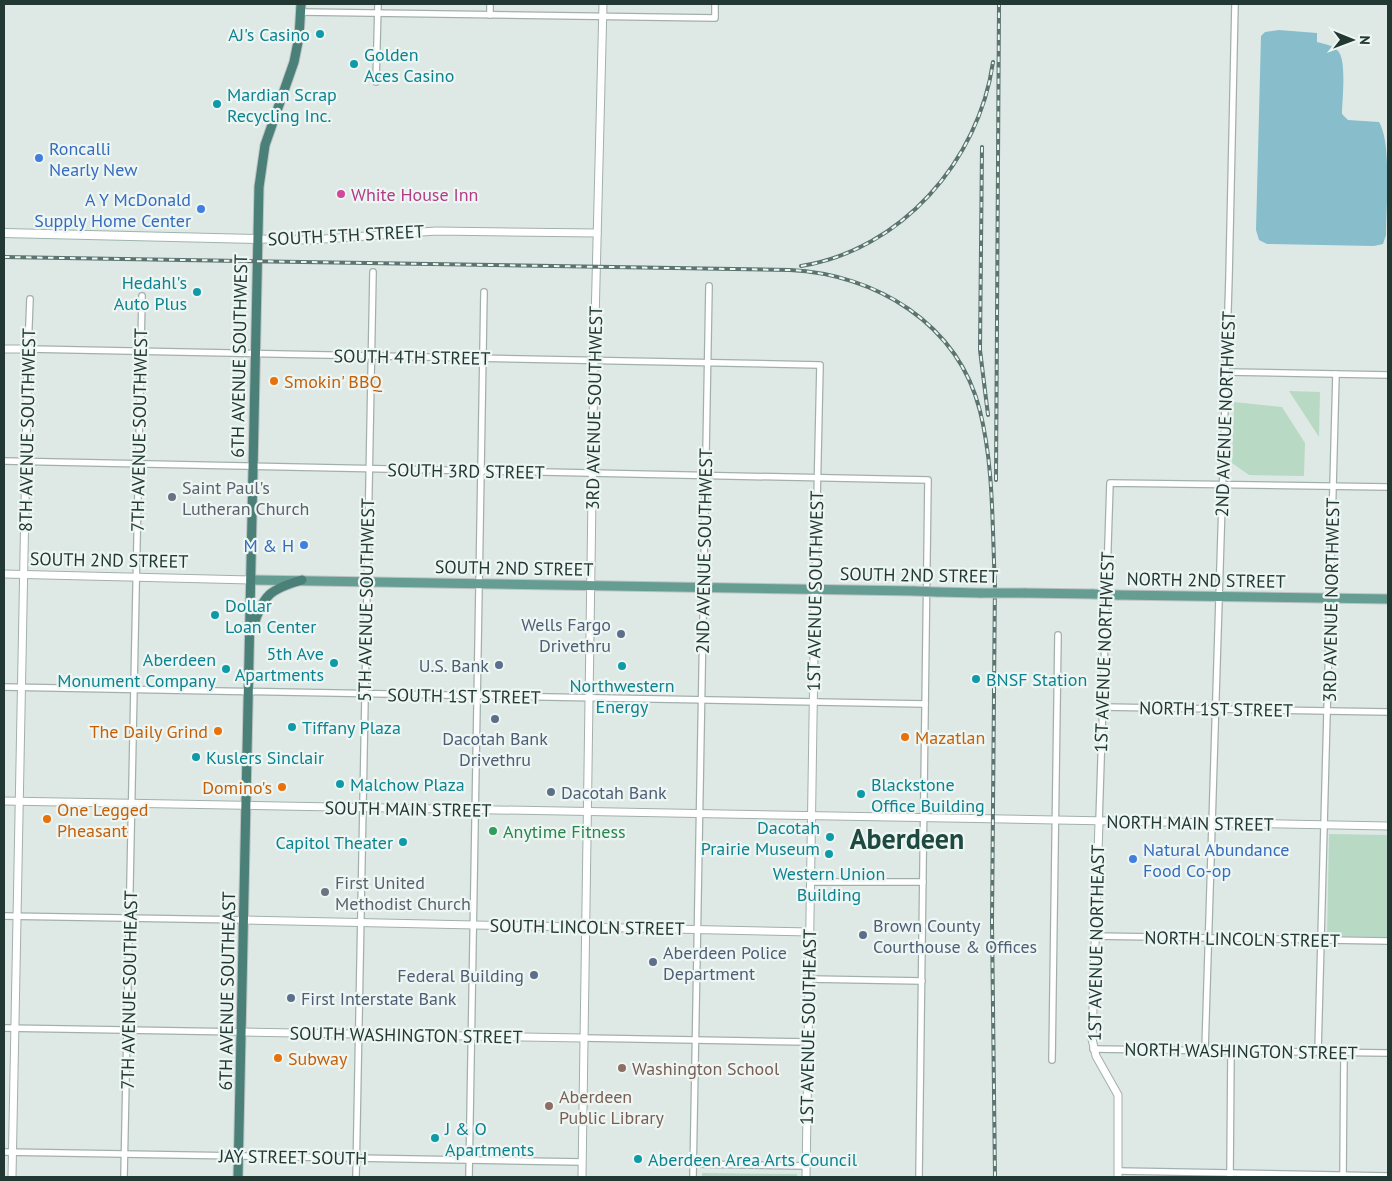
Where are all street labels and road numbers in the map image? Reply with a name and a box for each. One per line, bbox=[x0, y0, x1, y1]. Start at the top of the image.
street label: SOUTH 5TH STREET bbox=[267, 219, 425, 251]
street label: 6TH AVENUE SOUTHWEST bbox=[226, 254, 252, 458]
street label: 3RD AVENUE SOUTHWEST bbox=[581, 306, 607, 510]
street label: 2ND AVENUE NORTHWEST bbox=[1210, 311, 1240, 517]
street label: 8TH AVENUE SOUTHWEST bbox=[14, 328, 40, 532]
street label: 7TH AVENUE SOUTHWEST bbox=[126, 328, 152, 532]
street label: SOUTH 4TH STREET bbox=[333, 344, 491, 370]
street label: 2ND AVENUE SOUTHWEST bbox=[691, 448, 717, 654]
street label: SOUTH 3RD STREET bbox=[387, 458, 545, 484]
street label: 1ST AVENUE SOUTHWEST bbox=[802, 491, 828, 691]
street label: 3RD AVENUE NORTHWEST bbox=[1318, 497, 1344, 703]
street label: 5TH AVENUE SOUTHWEST bbox=[353, 498, 379, 702]
street label: SOUTH 2ND STREET bbox=[30, 547, 188, 573]
street label: 1ST AVENUE NORTHWEST bbox=[1089, 551, 1119, 753]
street label: SOUTH 2ND STREET bbox=[435, 555, 593, 581]
street label: SOUTH 2ND STREET bbox=[840, 562, 998, 588]
street label: NORTH 2ND STREET bbox=[1126, 567, 1286, 593]
street label: SOUTH 1ST STREET bbox=[387, 683, 541, 709]
street label: NORTH 1ST STREET bbox=[1139, 696, 1293, 722]
street label: SOUTH MAIN STREET bbox=[324, 796, 492, 822]
street label: NORTH MAIN STREET bbox=[1106, 810, 1274, 836]
street label: 1ST AVENUE NORTHEAST bbox=[1083, 845, 1109, 1041]
street label: 7TH AVENUE SOUTHEAST bbox=[116, 890, 142, 1090]
street label: 6TH AVENUE SOUTHEAST bbox=[214, 891, 240, 1091]
street label: SOUTH LINCOLN STREET bbox=[489, 914, 685, 940]
street label: NORTH LINCOLN STREET bbox=[1144, 926, 1340, 952]
street label: 1ST AVENUE SOUTHEAST bbox=[795, 929, 821, 1125]
street label: SOUTH WASHINGTON STREET bbox=[289, 1021, 523, 1049]
street label: NORTH WASHINGTON STREET bbox=[1124, 1037, 1358, 1065]
street label: JAY STREET SOUTH bbox=[218, 1144, 367, 1170]

